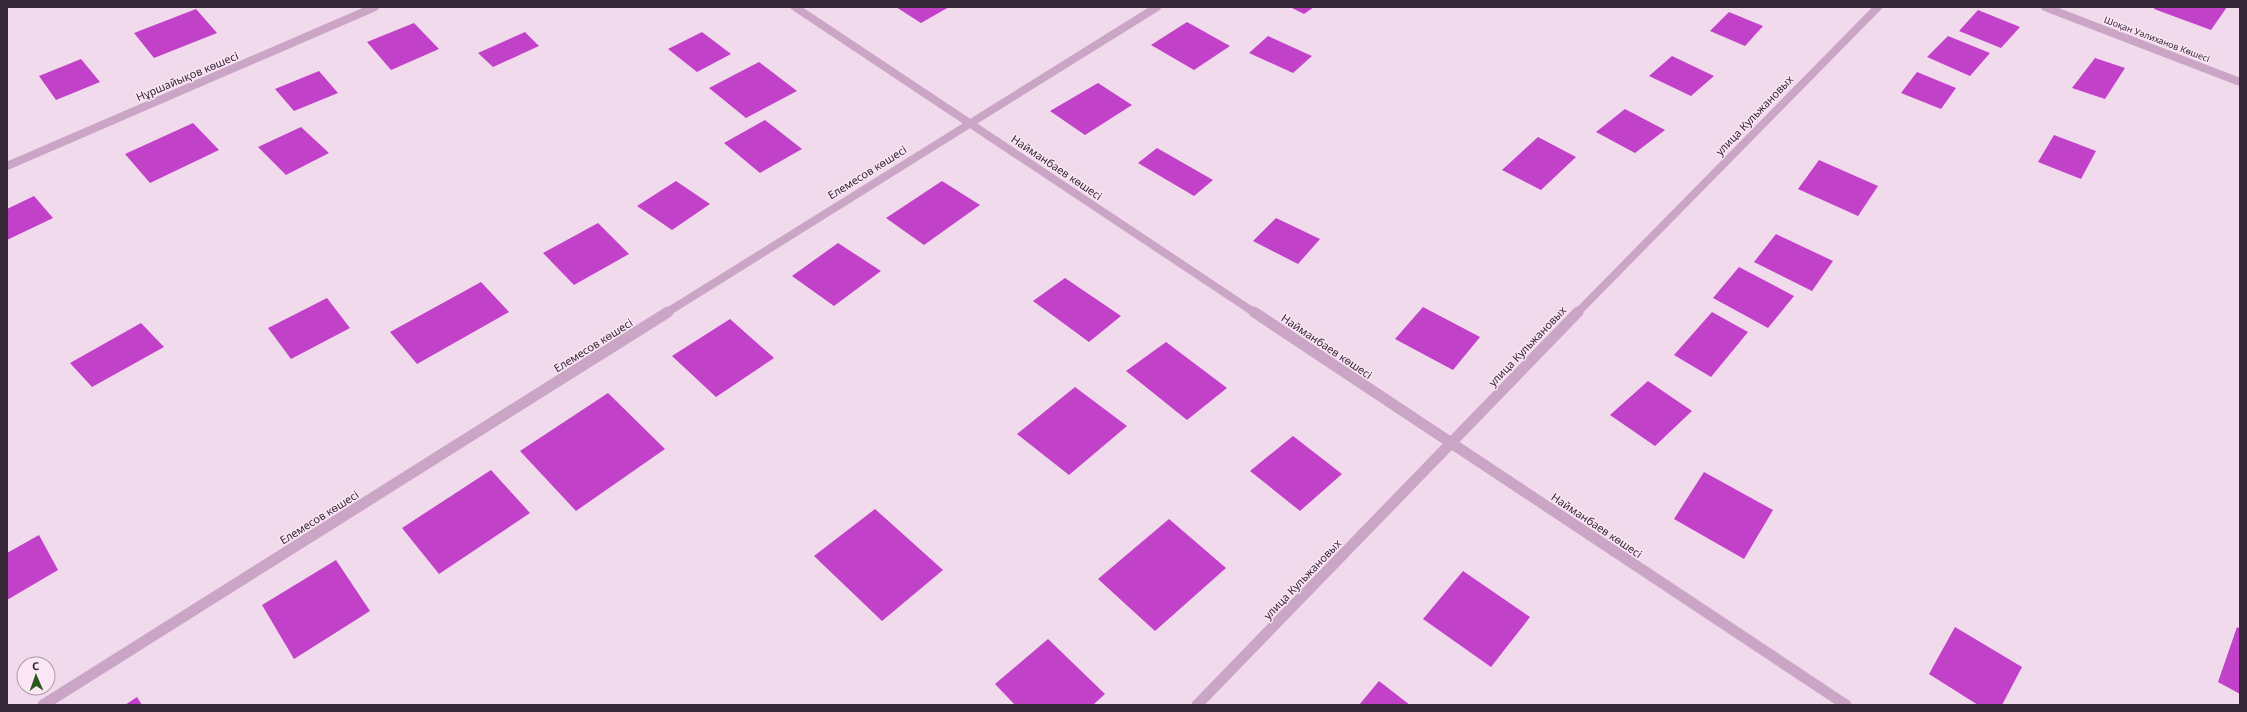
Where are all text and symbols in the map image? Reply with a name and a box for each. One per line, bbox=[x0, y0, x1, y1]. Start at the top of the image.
street label: Шоқан Уәлиханов Көшесі bbox=[2102, 13, 2212, 65]
street label: Нұршайықов көшесі bbox=[134, 48, 240, 104]
street label: улица Кульжановых bbox=[1712, 71, 1796, 158]
street label: Найманбаев көшесі bbox=[1009, 131, 1105, 203]
street label: Елемесов көшесі bbox=[825, 142, 909, 202]
street label: улица Кульжановых bbox=[1485, 302, 1569, 389]
street label: Найманбаев көшесі bbox=[1279, 310, 1375, 382]
street label: Елемесов көшесі bbox=[551, 315, 635, 375]
street label: Елемесов көшесі bbox=[277, 487, 361, 547]
street label: Найманбаев көшесі bbox=[1549, 489, 1645, 561]
street label: улица Кульжановых bbox=[1260, 535, 1344, 622]
north arrow bbox=[16, 656, 56, 696]
text: С bbox=[32, 658, 39, 673]

